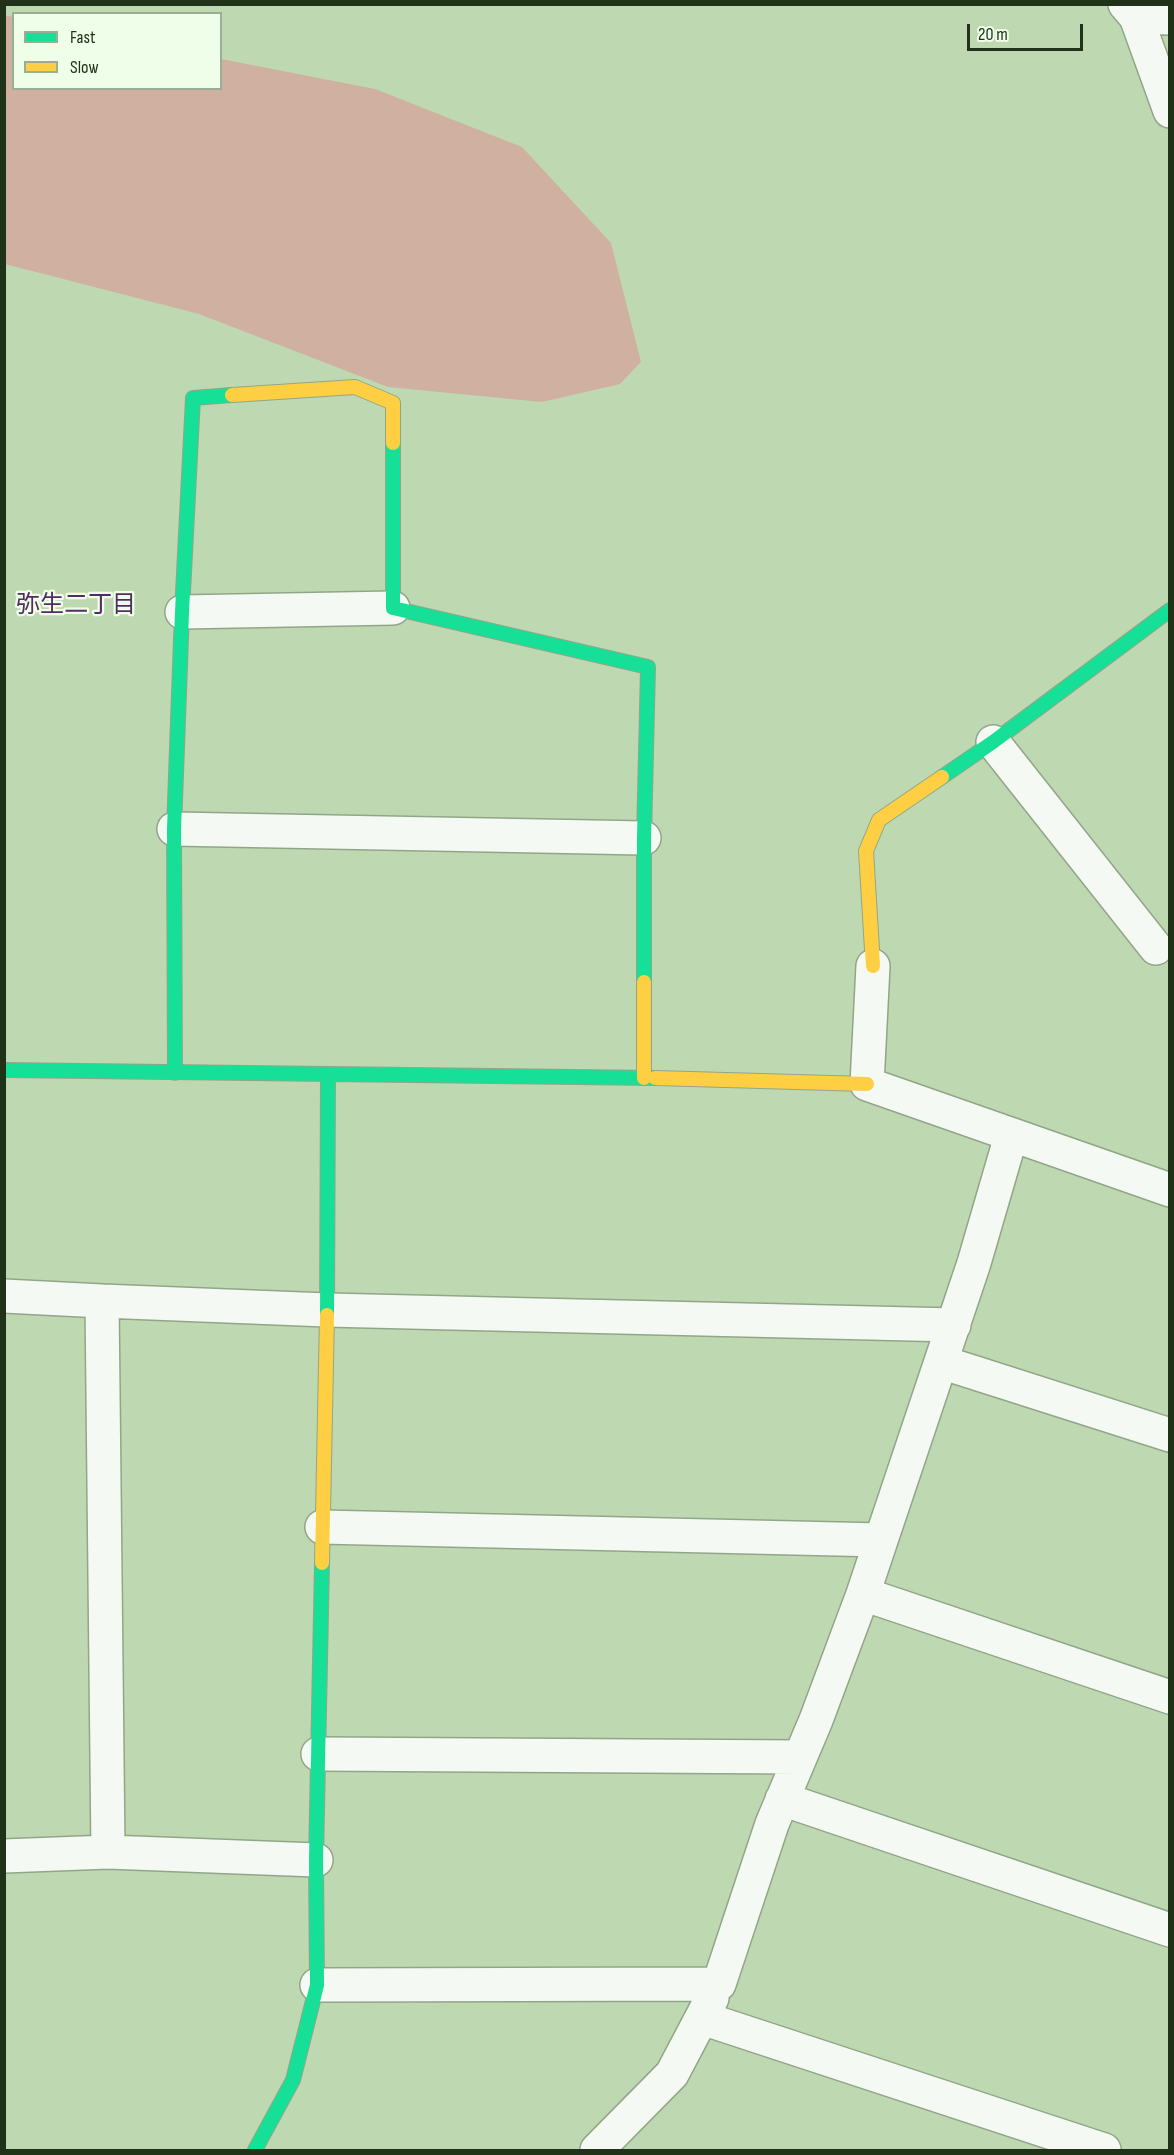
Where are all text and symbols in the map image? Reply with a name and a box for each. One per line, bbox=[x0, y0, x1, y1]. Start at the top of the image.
legend bbox=[12, 12, 222, 90]
scale bar bbox=[970, 12, 1086, 50]
text: 20 m bbox=[978, 24, 1008, 45]
text: Fast bbox=[70, 27, 95, 48]
text: Slow bbox=[70, 57, 99, 78]
district label: 弥生二丁目 bbox=[16, 592, 136, 620]

